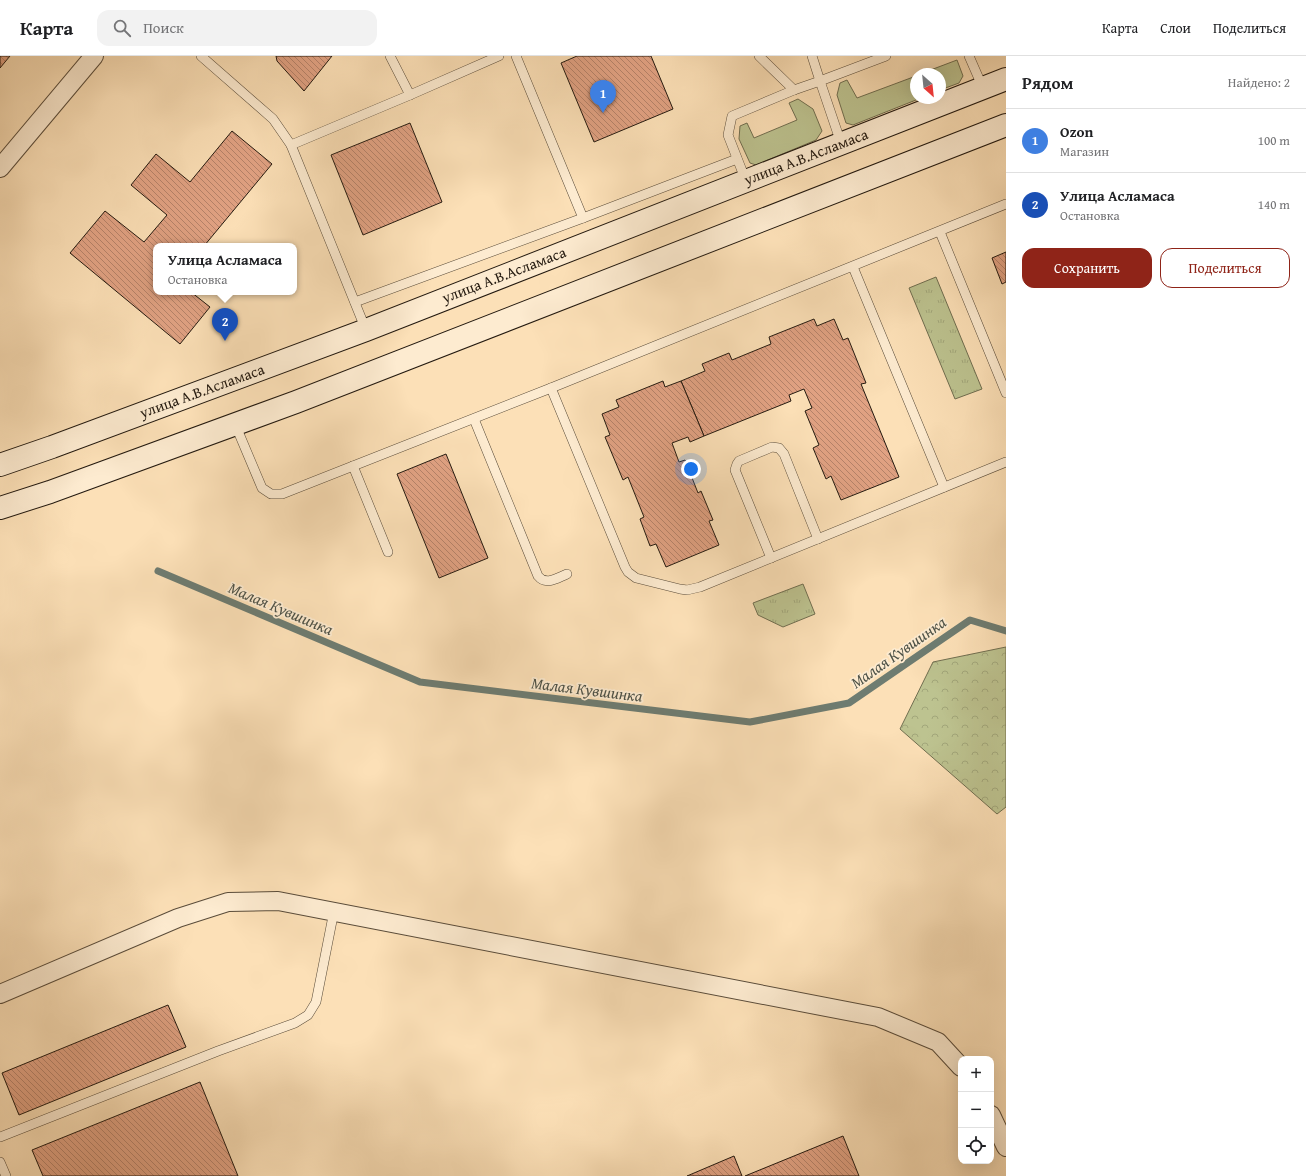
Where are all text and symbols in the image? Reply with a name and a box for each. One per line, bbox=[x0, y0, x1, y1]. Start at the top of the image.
search box bbox=[97, 10, 377, 46]
text: Карта bbox=[20, 14, 73, 42]
icon: search bbox=[111, 17, 133, 39]
text: Поиск bbox=[143, 17, 184, 38]
text: Карта bbox=[1102, 18, 1138, 38]
text: Слои bbox=[1160, 18, 1191, 38]
text: Поделиться bbox=[1213, 18, 1286, 38]
north arrow bbox=[910, 68, 946, 104]
text: Рядом bbox=[1022, 70, 1073, 95]
text: Найдено: 2 bbox=[1228, 73, 1290, 92]
pin: 1 bbox=[590, 80, 616, 113]
text: Ozon bbox=[1060, 121, 1093, 142]
street label: улица А.В.Асламаса bbox=[740, 123, 872, 190]
text: 1 bbox=[1032, 131, 1038, 150]
text: 100 m bbox=[1258, 131, 1290, 150]
text: Магазин bbox=[1060, 142, 1109, 161]
text: Улица Асламаса bbox=[1060, 185, 1175, 206]
text: 2 bbox=[1032, 195, 1038, 214]
text: 140 m bbox=[1258, 195, 1290, 214]
text: Остановка bbox=[1060, 206, 1120, 225]
street label: улица А.В.Асламаса bbox=[438, 241, 570, 308]
popup bbox=[153, 243, 297, 295]
button: Сохранить bbox=[1022, 248, 1152, 288]
button: Поделиться bbox=[1160, 248, 1290, 288]
text: Улица Асламаса bbox=[168, 249, 282, 270]
text: Остановка bbox=[168, 270, 227, 289]
pin: 2 bbox=[212, 308, 238, 341]
street label: улица А.В.Асламаса bbox=[136, 358, 268, 423]
your location bbox=[681, 459, 701, 479]
water label: Малая Кувшинка bbox=[225, 575, 338, 641]
water label: Малая Кувшинка bbox=[845, 610, 951, 694]
water label: Малая Кувшинка bbox=[530, 670, 645, 708]
map controls bbox=[958, 1056, 994, 1164]
button: + bbox=[958, 1056, 994, 1092]
button: − bbox=[958, 1092, 994, 1128]
button: locate bbox=[958, 1128, 994, 1164]

